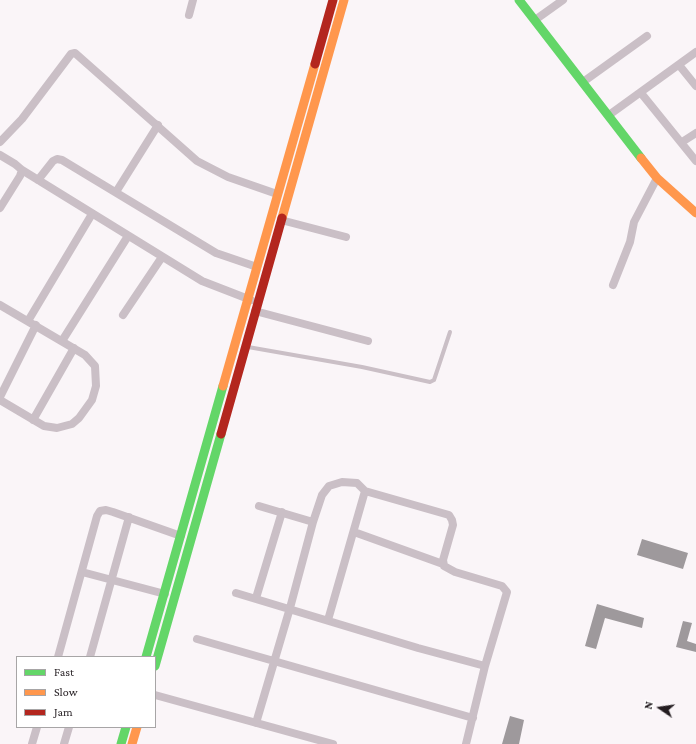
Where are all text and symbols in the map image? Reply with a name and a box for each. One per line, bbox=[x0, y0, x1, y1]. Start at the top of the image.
legend bbox=[16, 656, 156, 728]
text: Fast bbox=[54, 665, 74, 679]
text: Slow bbox=[54, 685, 78, 699]
north arrow bbox=[640, 688, 680, 728]
text: N bbox=[642, 700, 655, 710]
text: Jam bbox=[54, 705, 73, 719]

